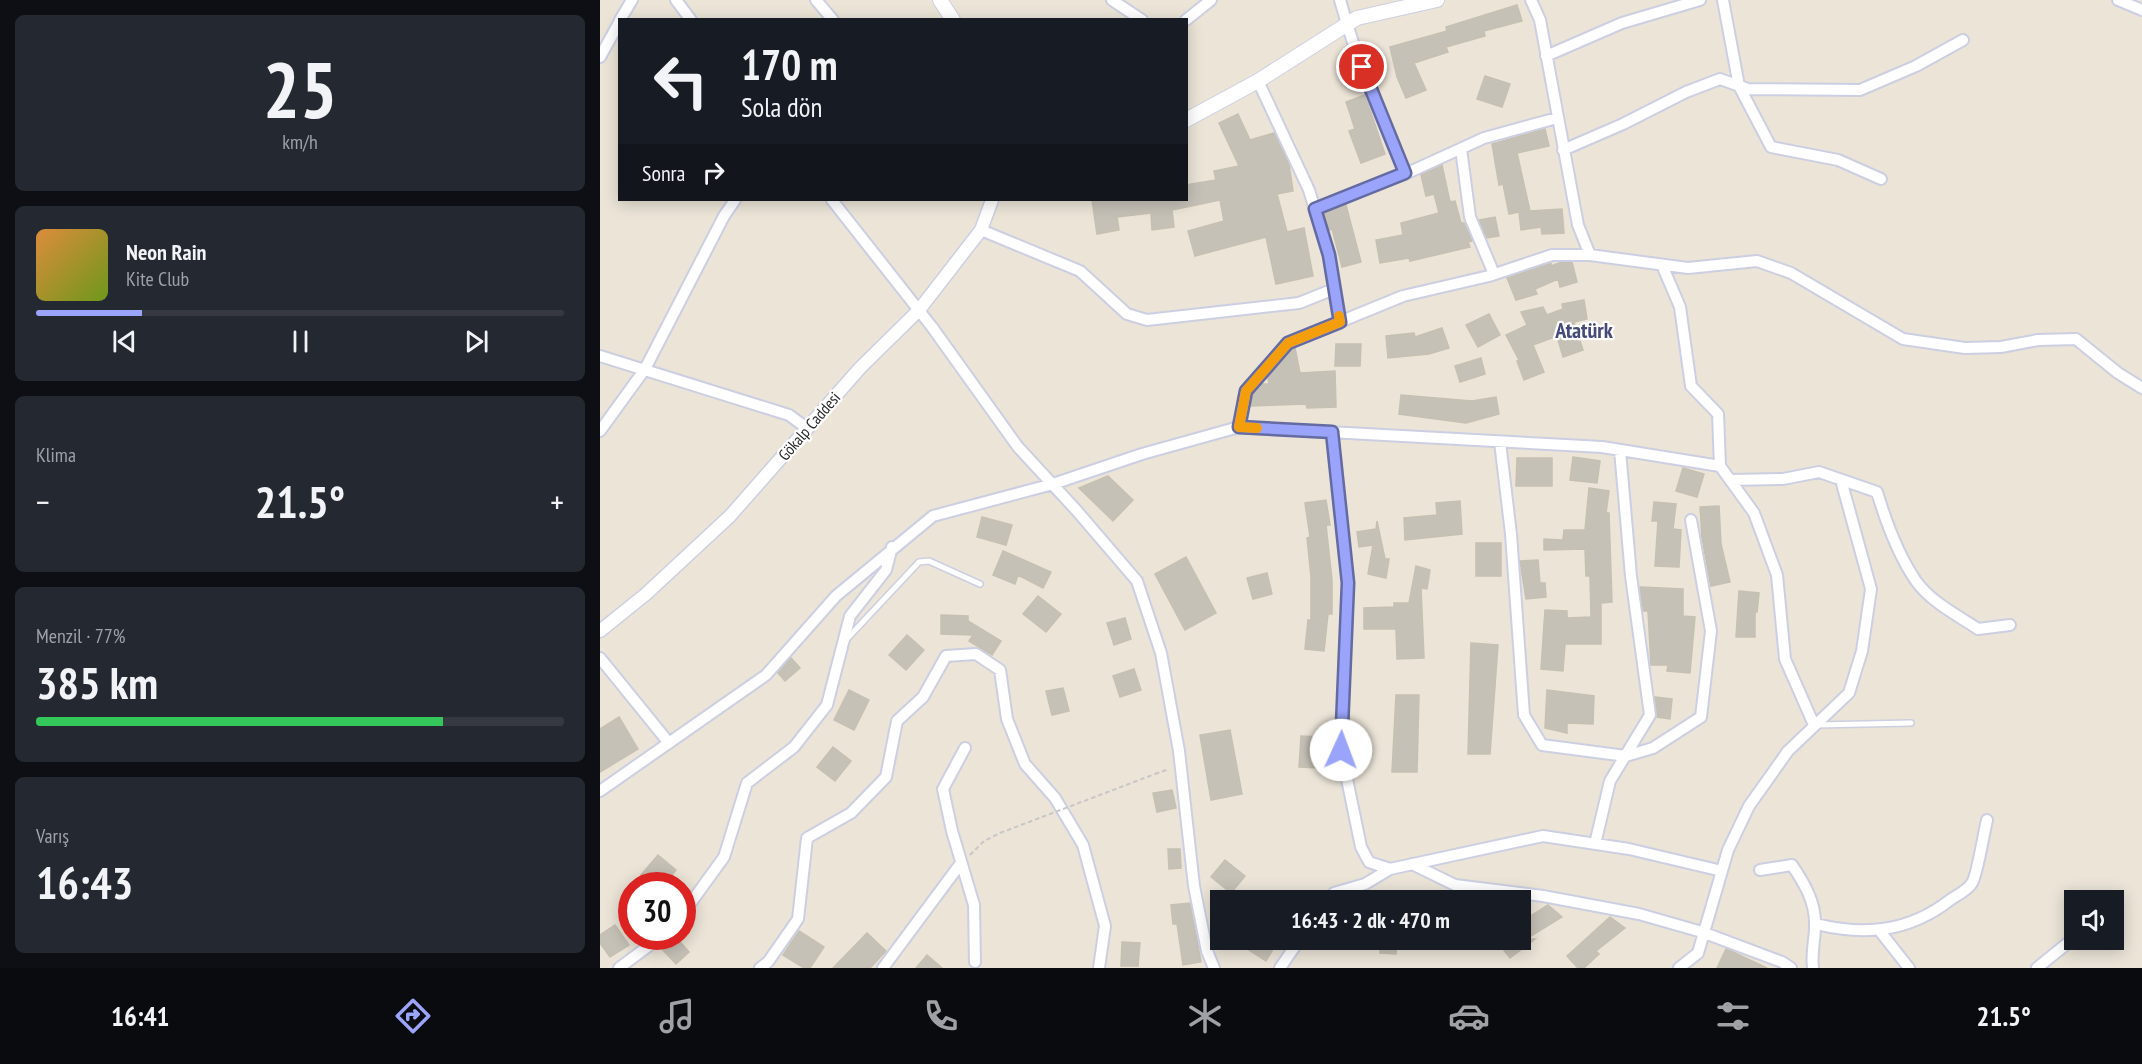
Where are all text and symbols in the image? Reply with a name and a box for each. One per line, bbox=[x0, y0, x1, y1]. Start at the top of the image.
text: 170 m bbox=[741, 37, 838, 92]
text: 25 bbox=[263, 39, 337, 140]
pin bbox=[1336, 41, 1387, 92]
icon: left bbox=[642, 42, 720, 120]
icon: arrive bbox=[1345, 50, 1378, 83]
text: Sola dön bbox=[741, 90, 822, 124]
text: km/h bbox=[282, 129, 318, 155]
icon: right bbox=[697, 156, 730, 189]
text: Sonra bbox=[642, 159, 685, 187]
text: Neon Rain bbox=[126, 238, 206, 266]
text: Kite Club bbox=[126, 266, 189, 292]
district label: Atatürk bbox=[1554, 316, 1614, 344]
icon: previous bbox=[108, 325, 141, 358]
icon: pause bbox=[284, 325, 317, 358]
icon: next bbox=[460, 325, 493, 358]
street label: Gökalp Caddesi bbox=[774, 388, 844, 464]
text: Klima bbox=[36, 442, 76, 468]
text: 21.5° bbox=[255, 472, 345, 530]
text: − bbox=[36, 480, 50, 523]
text: + bbox=[550, 480, 564, 523]
text: Menzil · 77% bbox=[36, 623, 125, 649]
text: 385 km bbox=[36, 653, 158, 711]
position arrow bbox=[1309, 718, 1373, 782]
text: Varış bbox=[36, 823, 69, 849]
text: 16:43 bbox=[36, 853, 133, 911]
speed limit sign: 30 bbox=[618, 872, 696, 950]
map controls bbox=[2064, 890, 2124, 950]
button: sound bbox=[2064, 890, 2124, 950]
text: 16:43 · 2 dk · 470 m bbox=[1291, 906, 1450, 934]
icon: directions bbox=[392, 995, 434, 1037]
icon: music bbox=[656, 995, 698, 1037]
icon: phone bbox=[920, 995, 962, 1037]
icon: climate bbox=[1184, 995, 1226, 1037]
icon: car bbox=[1448, 995, 1490, 1037]
icon: filters bbox=[1712, 995, 1754, 1037]
text: 16:41 bbox=[111, 999, 169, 1033]
text: 21.5° bbox=[1977, 999, 2031, 1033]

